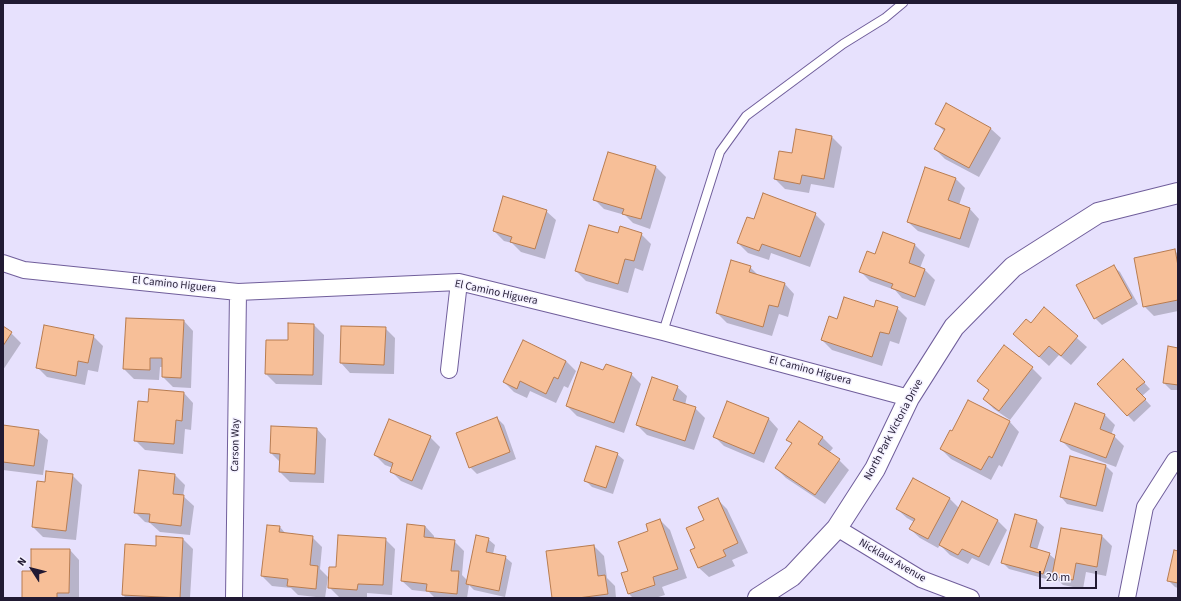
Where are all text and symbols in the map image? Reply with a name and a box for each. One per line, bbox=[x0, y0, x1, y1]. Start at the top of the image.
street label: El Camino Higuera bbox=[131, 274, 217, 296]
street label: El Camino Higuera bbox=[453, 278, 539, 308]
street label: El Camino Higuera bbox=[767, 354, 853, 388]
street label: North Park Victoria Drive bbox=[862, 377, 926, 483]
street label: Carson Way bbox=[229, 418, 243, 472]
street label: Nicklaus Avenue bbox=[856, 536, 928, 586]
north arrow bbox=[12, 549, 52, 589]
text: N bbox=[14, 554, 30, 569]
scale bar bbox=[1041, 563, 1099, 589]
text: 20 m bbox=[1046, 569, 1070, 586]

